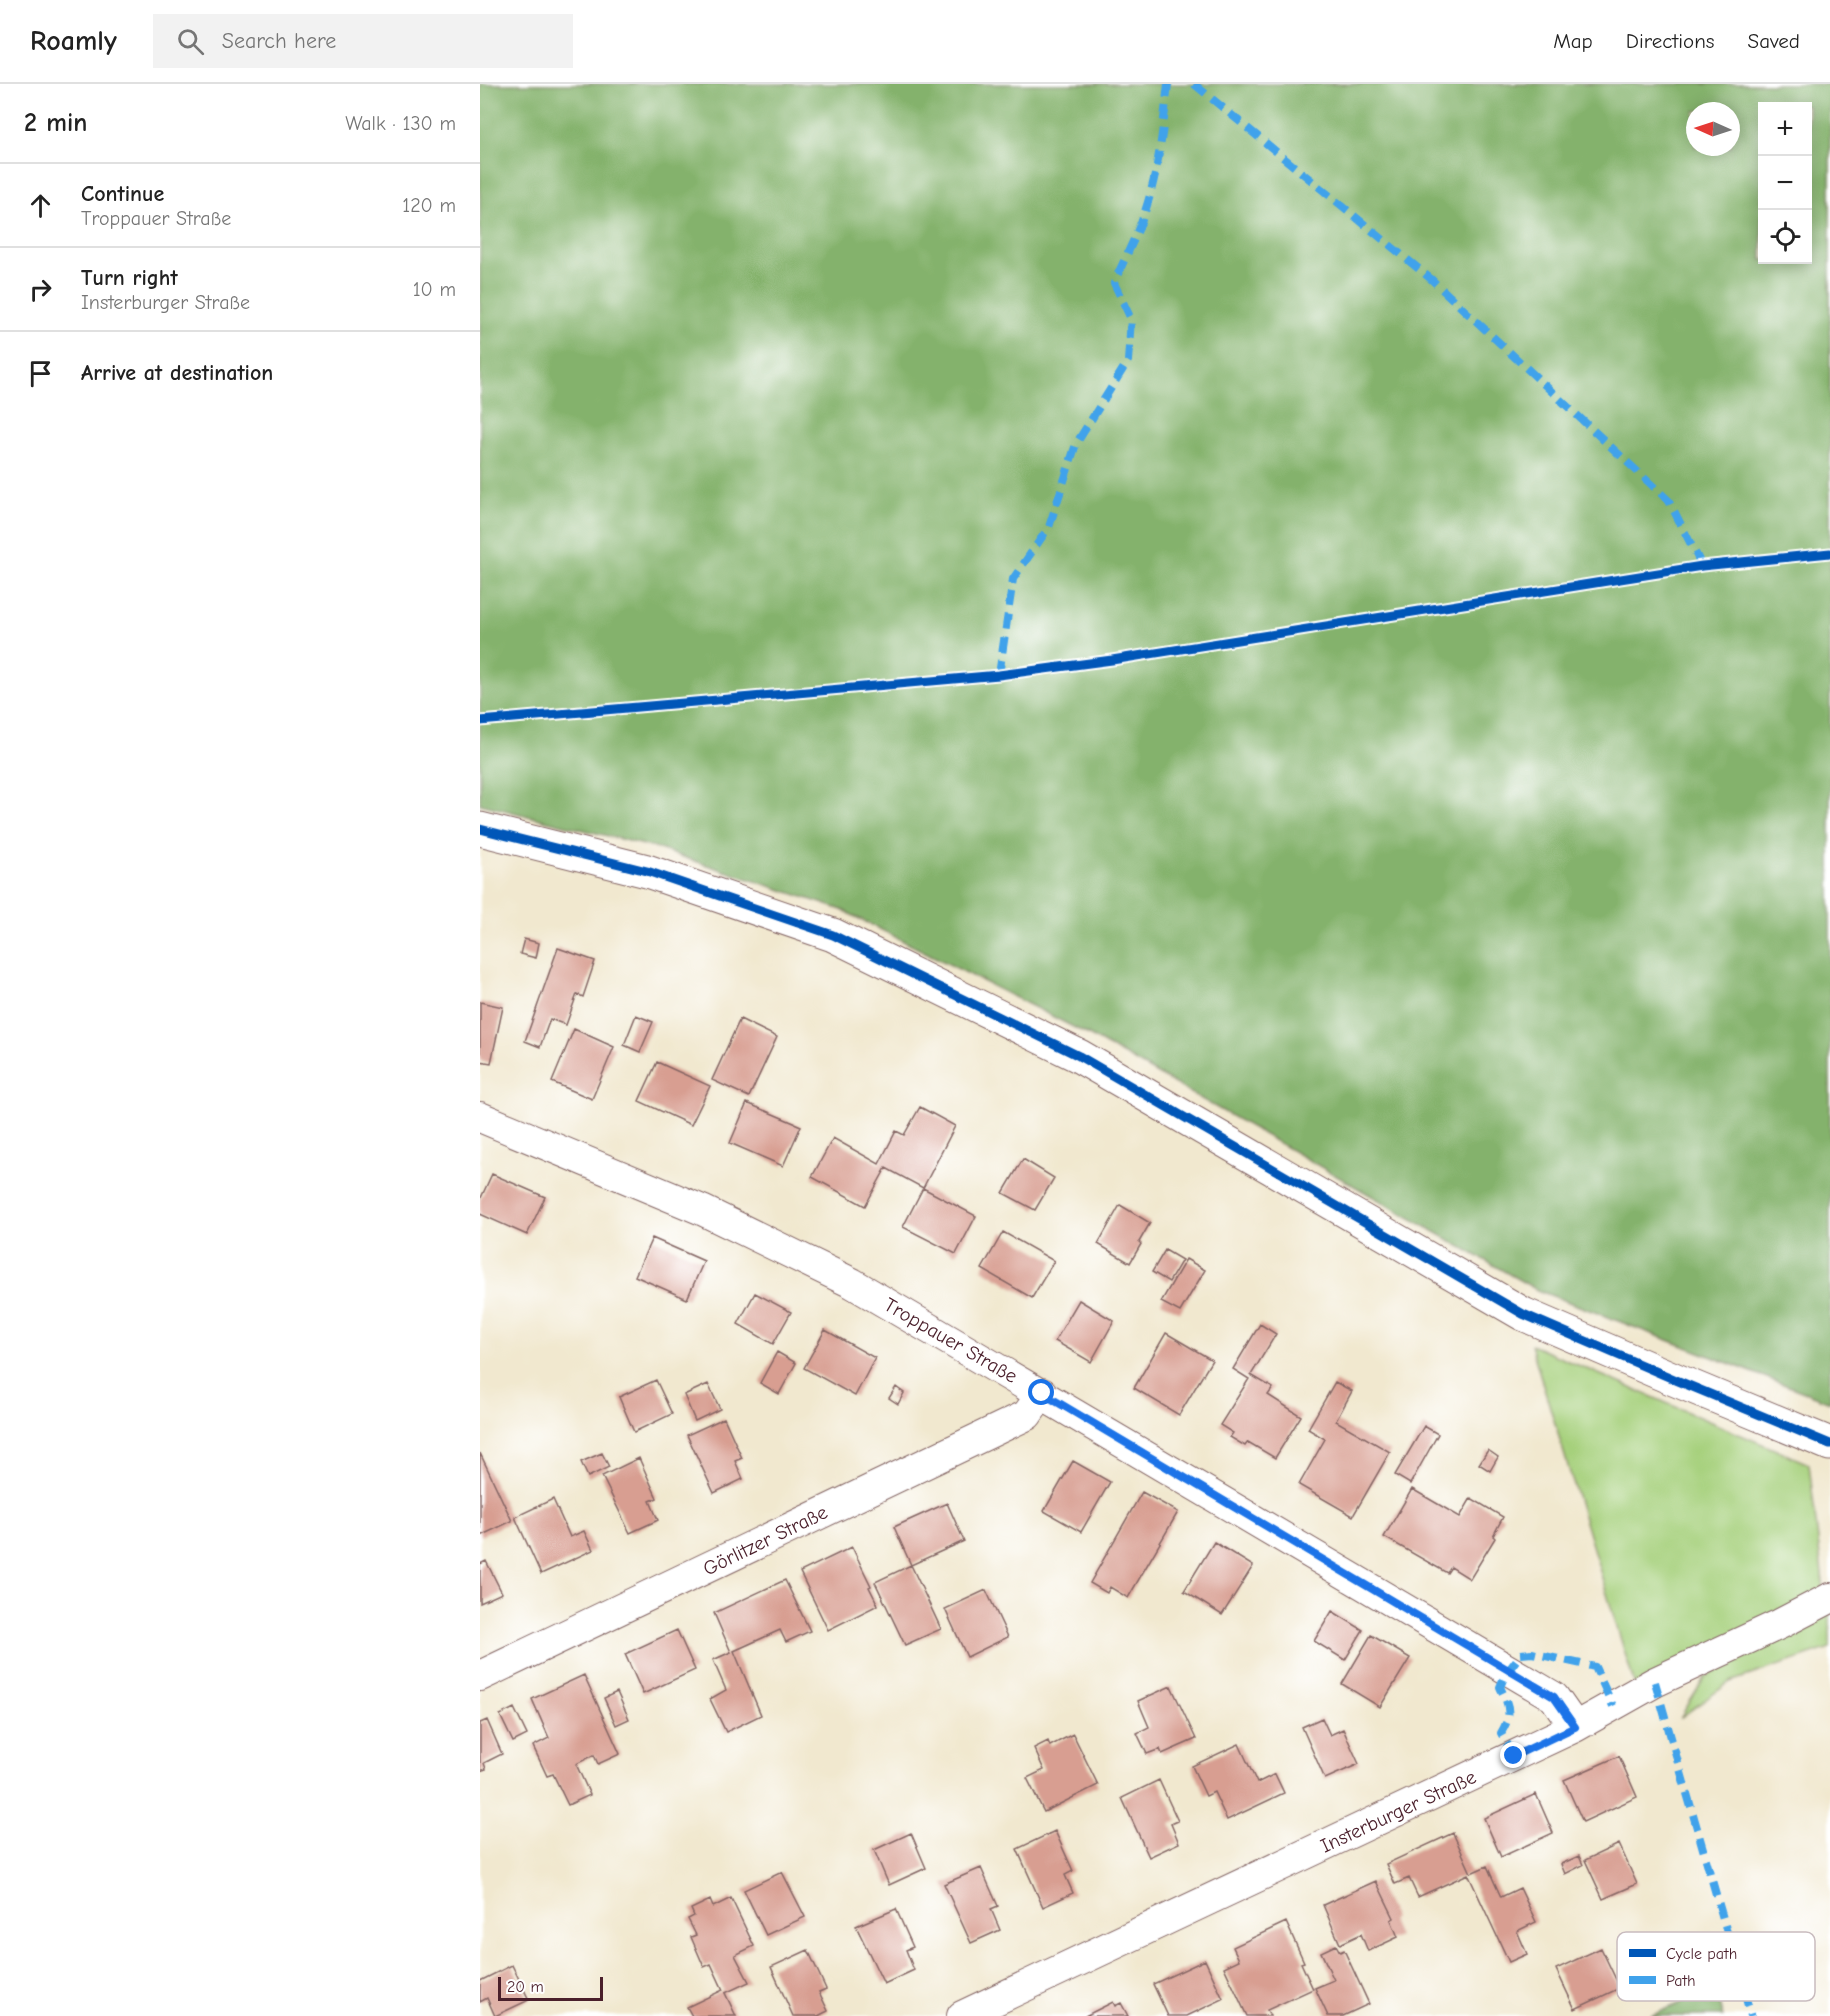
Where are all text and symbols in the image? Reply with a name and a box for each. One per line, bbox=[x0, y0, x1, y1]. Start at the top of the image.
search box bbox=[153, 14, 573, 68]
text: Roamly bbox=[30, 25, 117, 57]
icon: search bbox=[174, 25, 207, 58]
text: Search here bbox=[222, 28, 336, 54]
text: Map bbox=[1553, 29, 1593, 53]
text: Directions bbox=[1626, 29, 1715, 53]
text: Saved bbox=[1748, 29, 1800, 53]
north arrow bbox=[1686, 102, 1740, 156]
map controls bbox=[1758, 102, 1812, 264]
button: + bbox=[1758, 102, 1812, 156]
text: 2 min bbox=[24, 108, 87, 138]
text: Walk · 130 m bbox=[345, 112, 456, 135]
button: − bbox=[1758, 156, 1812, 210]
text: Continue bbox=[81, 181, 164, 207]
icon: ahead bbox=[24, 189, 57, 222]
text: 120 m bbox=[402, 194, 456, 217]
text: Troppauer Straße bbox=[81, 207, 231, 230]
button: locate bbox=[1758, 210, 1812, 264]
text: Turn right bbox=[81, 265, 178, 291]
icon: right bbox=[24, 273, 57, 306]
text: 10 m bbox=[413, 278, 456, 301]
text: Insterburger Straße bbox=[81, 291, 250, 314]
icon: arrive bbox=[24, 357, 57, 390]
text: Arrive at destination bbox=[81, 360, 273, 386]
street label: Troppauer Straße bbox=[880, 1293, 1022, 1388]
route start bbox=[1028, 1379, 1054, 1405]
street label: Görlitzer Straße bbox=[699, 1500, 831, 1580]
route end bbox=[1500, 1742, 1526, 1768]
street label: Insterburger Straße bbox=[1317, 1765, 1480, 1858]
legend bbox=[1617, 1932, 1815, 2001]
text: Cycle path bbox=[1666, 1945, 1737, 1963]
text: Path bbox=[1666, 1972, 1696, 1990]
scale bar bbox=[498, 1974, 603, 2002]
text: 20 m bbox=[507, 1978, 544, 1996]

